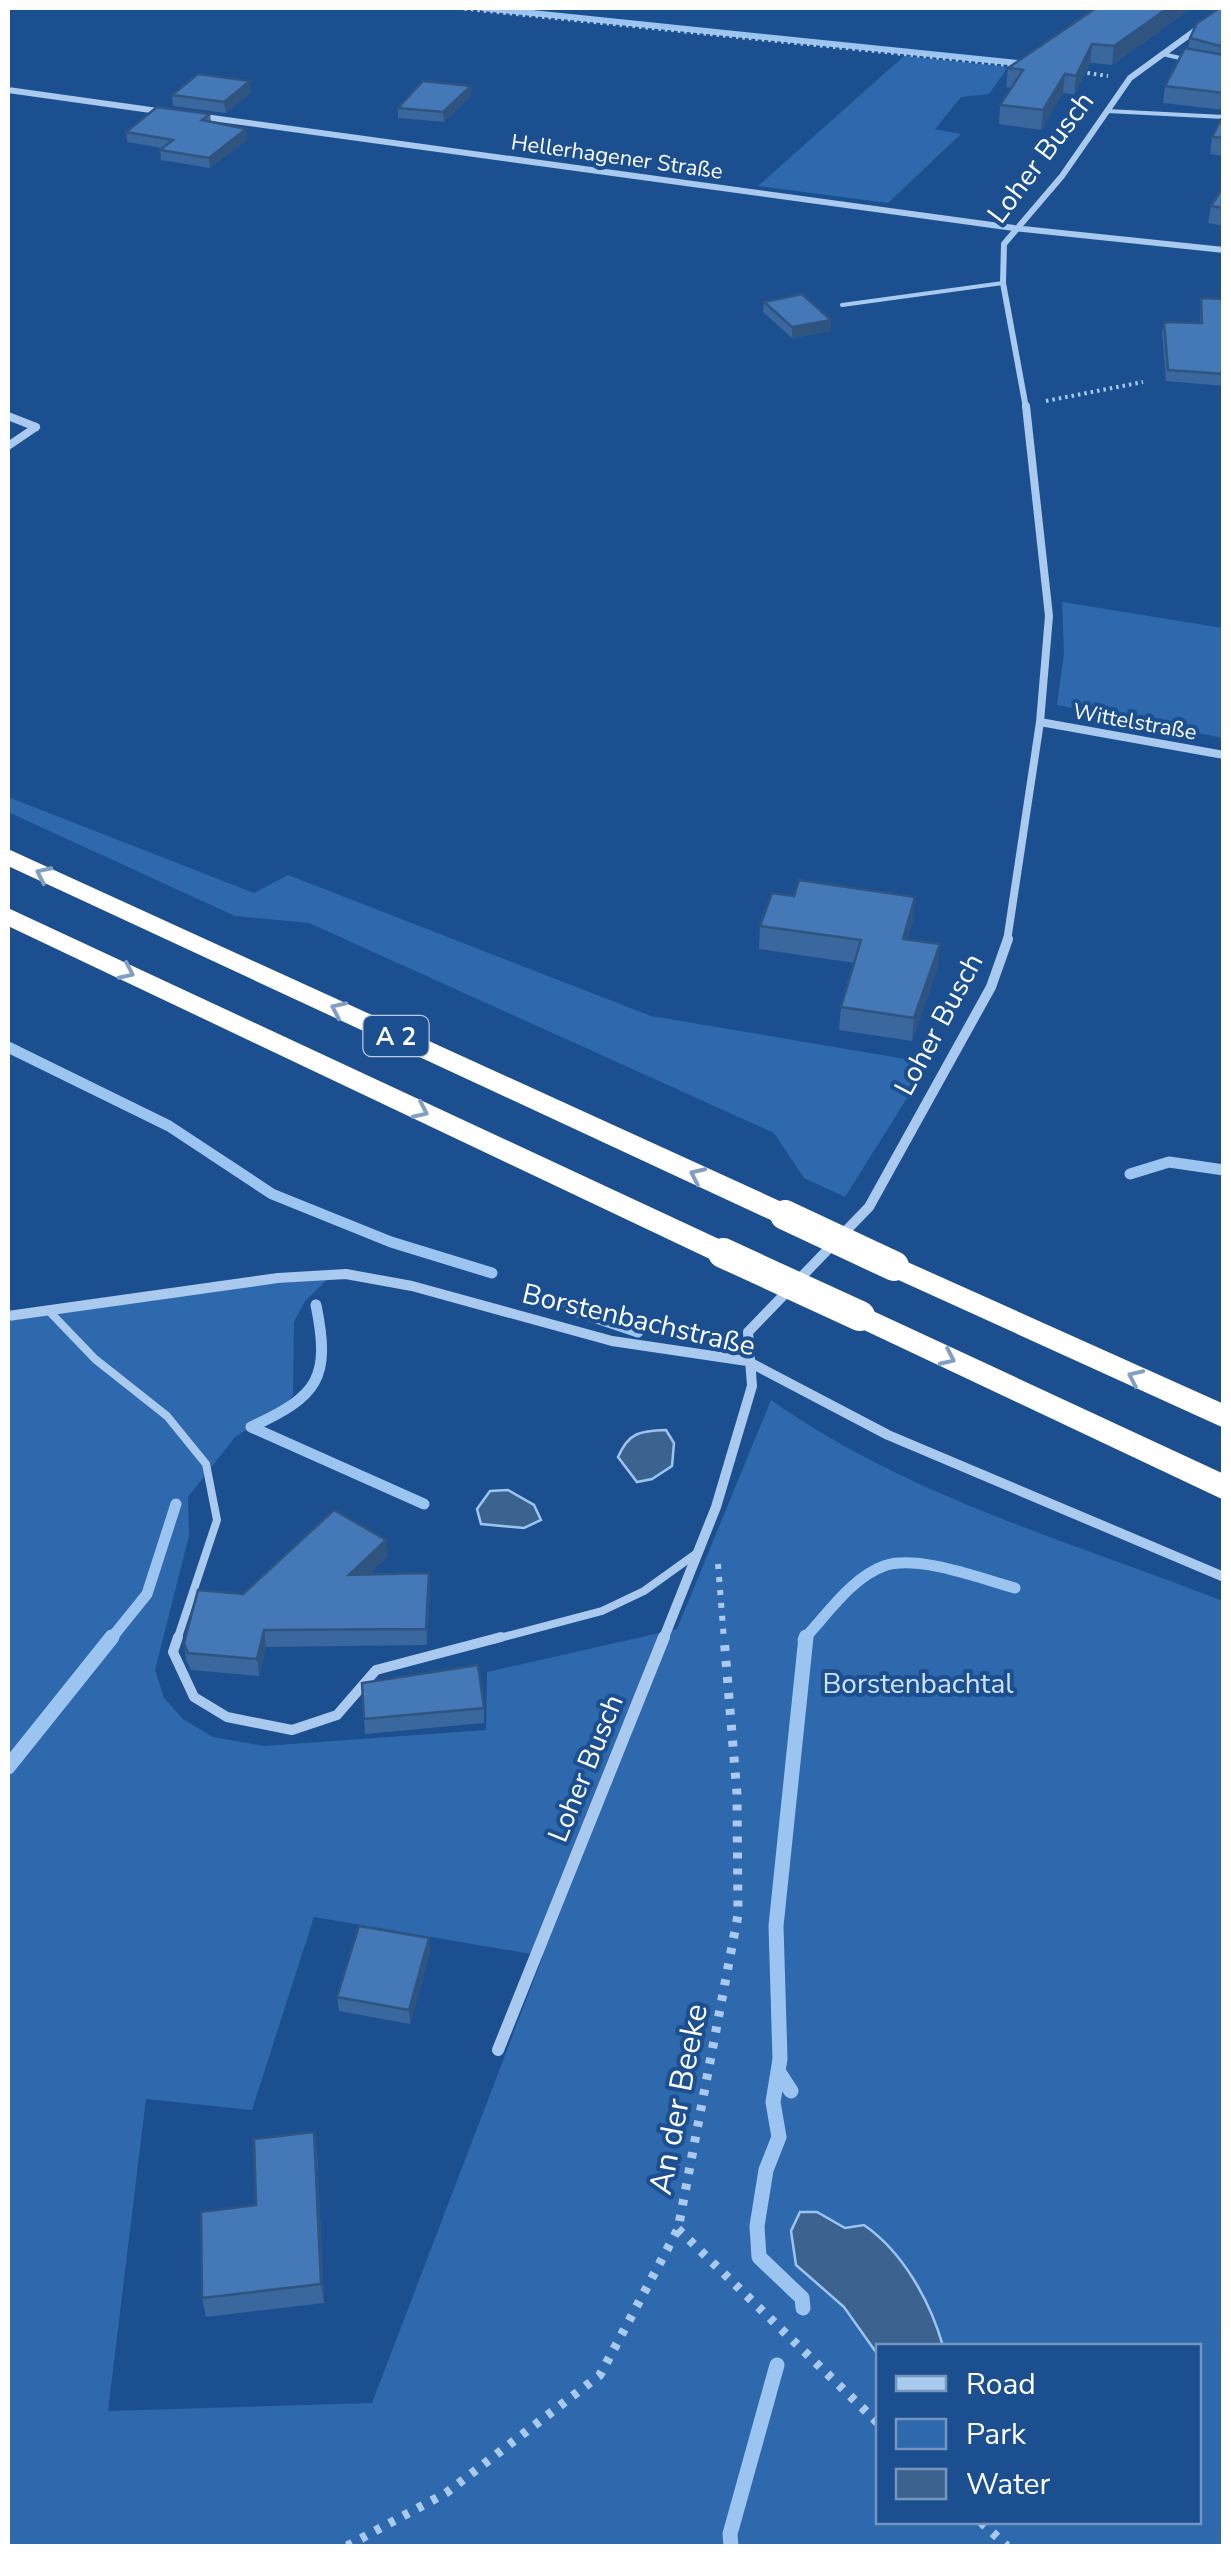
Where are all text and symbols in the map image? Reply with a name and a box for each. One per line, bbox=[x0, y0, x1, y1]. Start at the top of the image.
street label: Loher Busch bbox=[979, 84, 1103, 231]
street label: Hellerhagener Straße bbox=[509, 127, 725, 187]
street label: Wittelstraße bbox=[1071, 696, 1199, 748]
one-way arrow bbox=[35, 866, 53, 886]
street label: Loher Busch bbox=[886, 947, 992, 1102]
one-way arrow bbox=[117, 960, 135, 980]
one-way arrow bbox=[330, 1002, 348, 1022]
road number: A 2 bbox=[364, 1016, 428, 1056]
one-way arrow bbox=[411, 1098, 429, 1118]
one-way arrow bbox=[689, 1167, 707, 1187]
street label: Borstenbachstraße bbox=[518, 1275, 759, 1365]
one-way arrow bbox=[938, 1345, 956, 1365]
one-way arrow bbox=[1127, 1369, 1145, 1389]
park label: Borstenbachtal bbox=[822, 1665, 1014, 1703]
street label: Loher Busch bbox=[539, 1689, 633, 1848]
street label: An der Beeke bbox=[639, 2000, 718, 2198]
legend bbox=[876, 2344, 1201, 2524]
text: Road bbox=[966, 2364, 1036, 2405]
text: Park bbox=[966, 2414, 1027, 2455]
text: Water bbox=[966, 2464, 1051, 2505]

